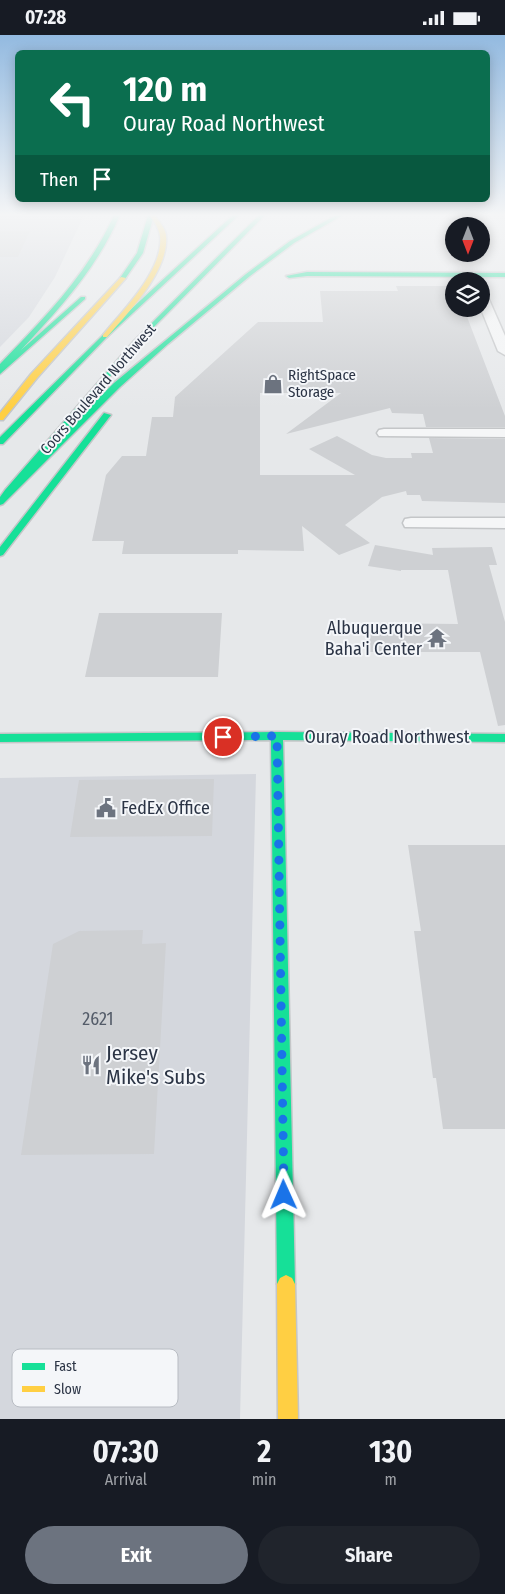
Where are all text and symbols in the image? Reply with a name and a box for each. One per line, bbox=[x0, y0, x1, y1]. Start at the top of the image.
text: 07:28 bbox=[25, 6, 66, 29]
text: 120 m bbox=[123, 68, 207, 110]
icon: left bbox=[40, 70, 105, 135]
text: Ouray Road Northwest bbox=[123, 110, 325, 137]
icon: arrive bbox=[88, 165, 116, 193]
text: Then bbox=[40, 168, 78, 191]
north arrow bbox=[445, 217, 490, 263]
map controls bbox=[445, 217, 490, 317]
button: layers bbox=[445, 272, 490, 317]
street label: Coors Boulevard Northwest bbox=[36, 320, 160, 458]
place label: RightSpace Storage bbox=[288, 366, 356, 401]
shop icon: RightSpace Storage bbox=[262, 373, 284, 395]
place label: Albuquerque Baha'i Center bbox=[325, 617, 423, 660]
temple icon: Albuquerque Baha'i Center bbox=[426, 627, 448, 649]
pin bbox=[202, 716, 244, 758]
icon: arrive bbox=[209, 723, 237, 751]
street label: Ouray Road Northwest bbox=[304, 726, 470, 748]
public building icon: FedEx Office bbox=[95, 797, 117, 819]
place label: FedEx Office bbox=[121, 797, 210, 819]
house number: 2621 bbox=[82, 1008, 114, 1030]
place label: Jersey Mike's Subs bbox=[106, 1040, 205, 1090]
restaurant icon: Jersey Mike's Subs bbox=[80, 1054, 102, 1076]
position arrow bbox=[257, 1168, 309, 1220]
legend bbox=[12, 1349, 178, 1407]
text: Fast bbox=[54, 1358, 77, 1375]
text: Slow bbox=[54, 1381, 81, 1398]
text: 07:30 bbox=[93, 1434, 159, 1470]
text: 2 bbox=[257, 1434, 271, 1470]
text: 130 bbox=[369, 1434, 412, 1470]
text: Arrival bbox=[105, 1470, 147, 1489]
text: min bbox=[252, 1470, 277, 1489]
text: m bbox=[385, 1470, 397, 1489]
button: Exit bbox=[25, 1526, 248, 1584]
button: Share bbox=[258, 1526, 480, 1584]

